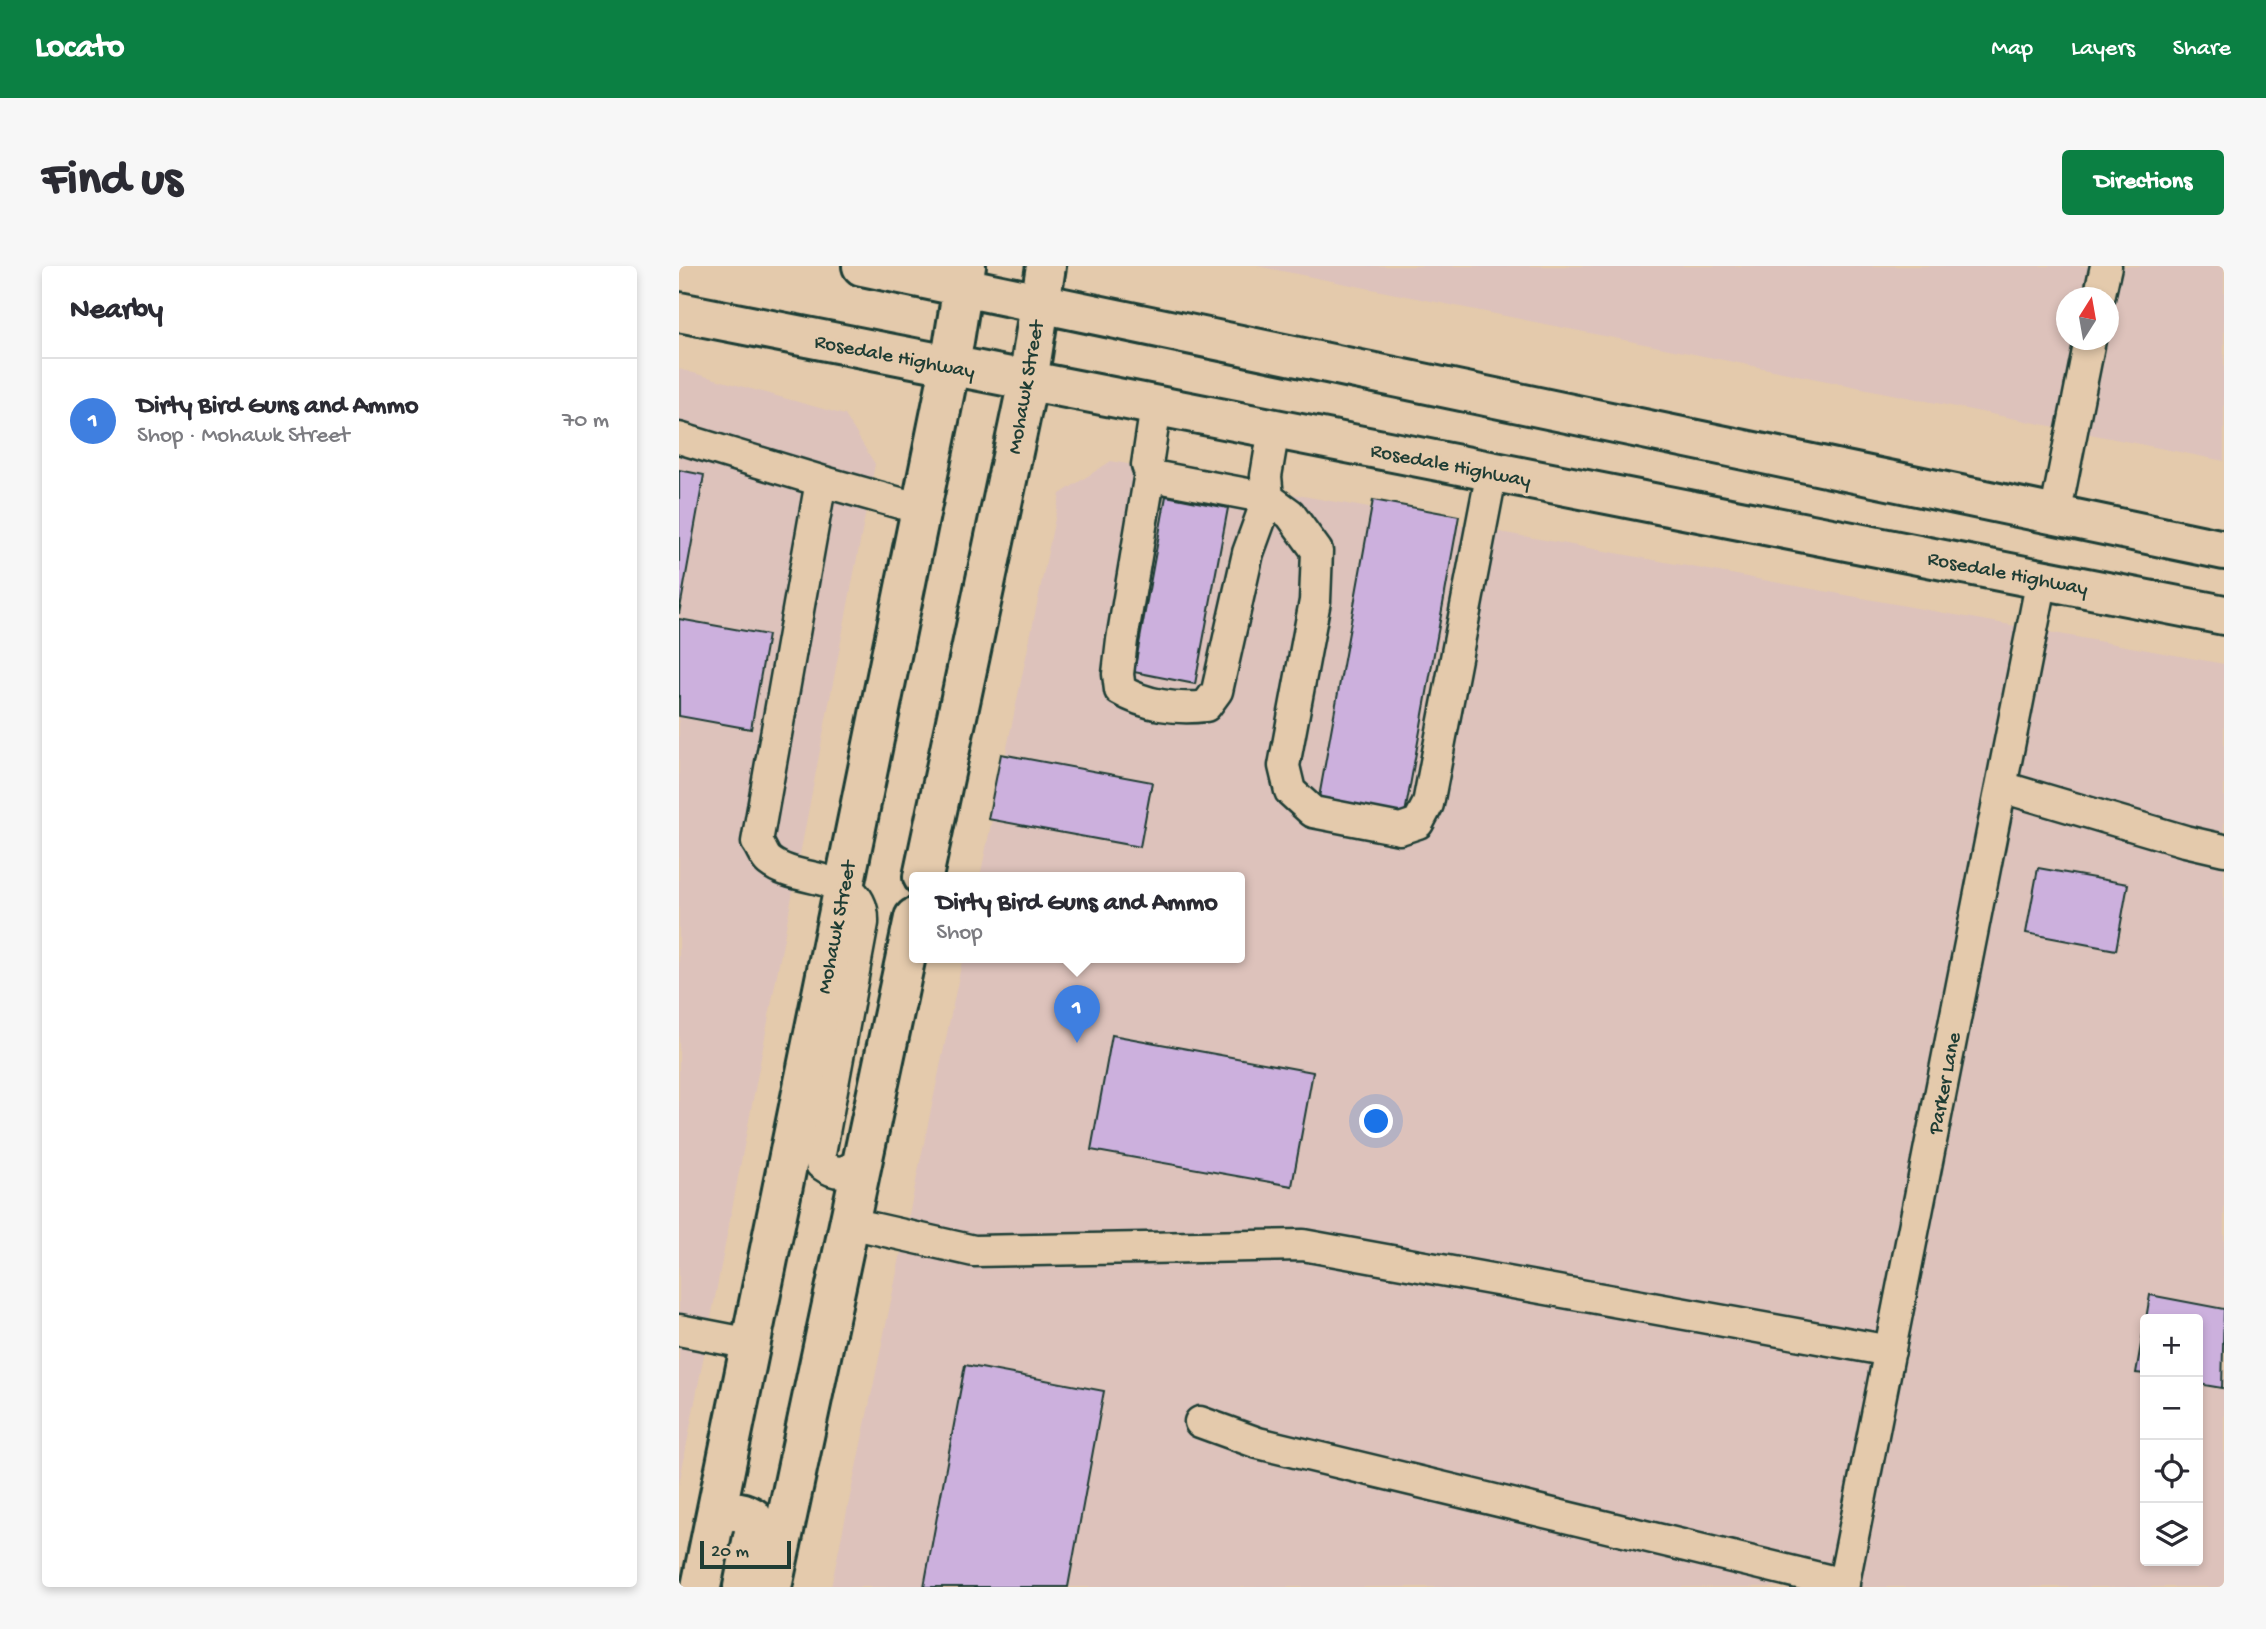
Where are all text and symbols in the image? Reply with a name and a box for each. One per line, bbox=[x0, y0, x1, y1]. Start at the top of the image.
text: Locato bbox=[35, 30, 124, 68]
text: Map bbox=[1991, 35, 2033, 64]
text: Layers bbox=[2071, 35, 2135, 64]
text: Share bbox=[2173, 35, 2231, 64]
button: Directions bbox=[2062, 150, 2224, 215]
text: Find us bbox=[42, 153, 182, 211]
north arrow bbox=[2056, 287, 2119, 350]
text: Nearby bbox=[70, 294, 163, 329]
street label: Mohawk Street bbox=[1003, 317, 1052, 456]
street label: Rosedale Highway bbox=[812, 331, 977, 386]
text: Dirty Bird Guns and Ammo bbox=[137, 392, 419, 423]
text: 1 bbox=[88, 408, 98, 435]
text: 70 m bbox=[562, 408, 609, 435]
text: Shop · Mohawk Street bbox=[137, 423, 349, 450]
street label: Rosedale Highway bbox=[1368, 440, 1533, 495]
street label: Rosedale Highway bbox=[1925, 548, 2090, 603]
street label: Mohawk Street bbox=[813, 857, 864, 996]
popup bbox=[909, 872, 1245, 963]
text: Dirty Bird Guns and Ammo bbox=[936, 889, 1218, 920]
text: Shop bbox=[936, 920, 983, 947]
pin: 1 bbox=[1054, 985, 1100, 1043]
street label: Parker Lane bbox=[1924, 1029, 1969, 1138]
your location bbox=[1359, 1104, 1393, 1138]
map controls bbox=[2140, 1314, 2203, 1566]
button: + bbox=[2140, 1314, 2203, 1377]
button: − bbox=[2140, 1377, 2203, 1440]
button: locate bbox=[2140, 1440, 2203, 1503]
button: layers bbox=[2140, 1503, 2203, 1566]
scale bar bbox=[700, 1538, 791, 1570]
text: 20 m bbox=[711, 1541, 749, 1564]

